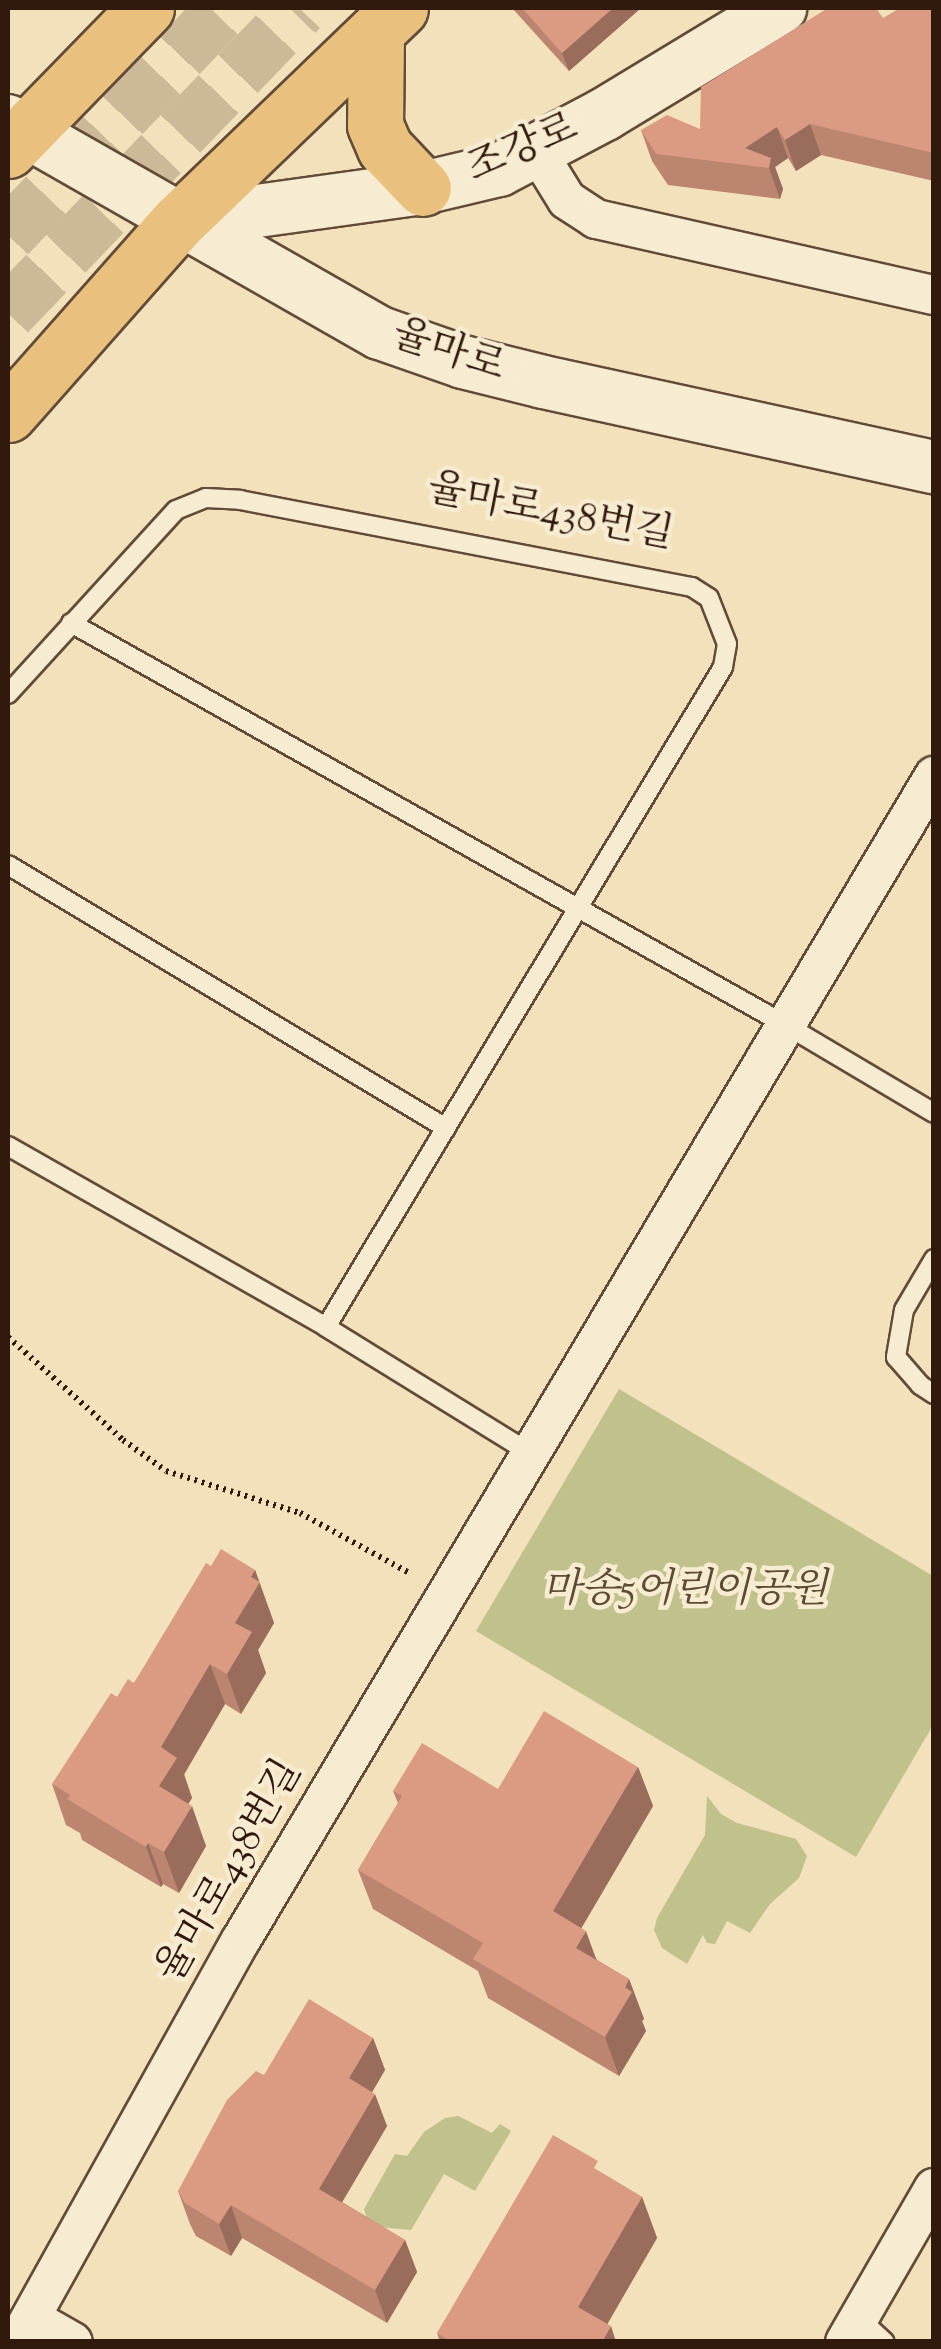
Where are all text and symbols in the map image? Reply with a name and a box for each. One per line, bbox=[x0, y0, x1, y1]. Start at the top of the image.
street label: 조강로 bbox=[460, 105, 586, 195]
street label: 율마로 bbox=[385, 312, 511, 394]
street label: 율마로438번길 bbox=[423, 467, 677, 561]
park label: 마송5어린이공원 bbox=[542, 1568, 828, 1616]
street label: 율마로438번길 bbox=[148, 1752, 314, 1992]

